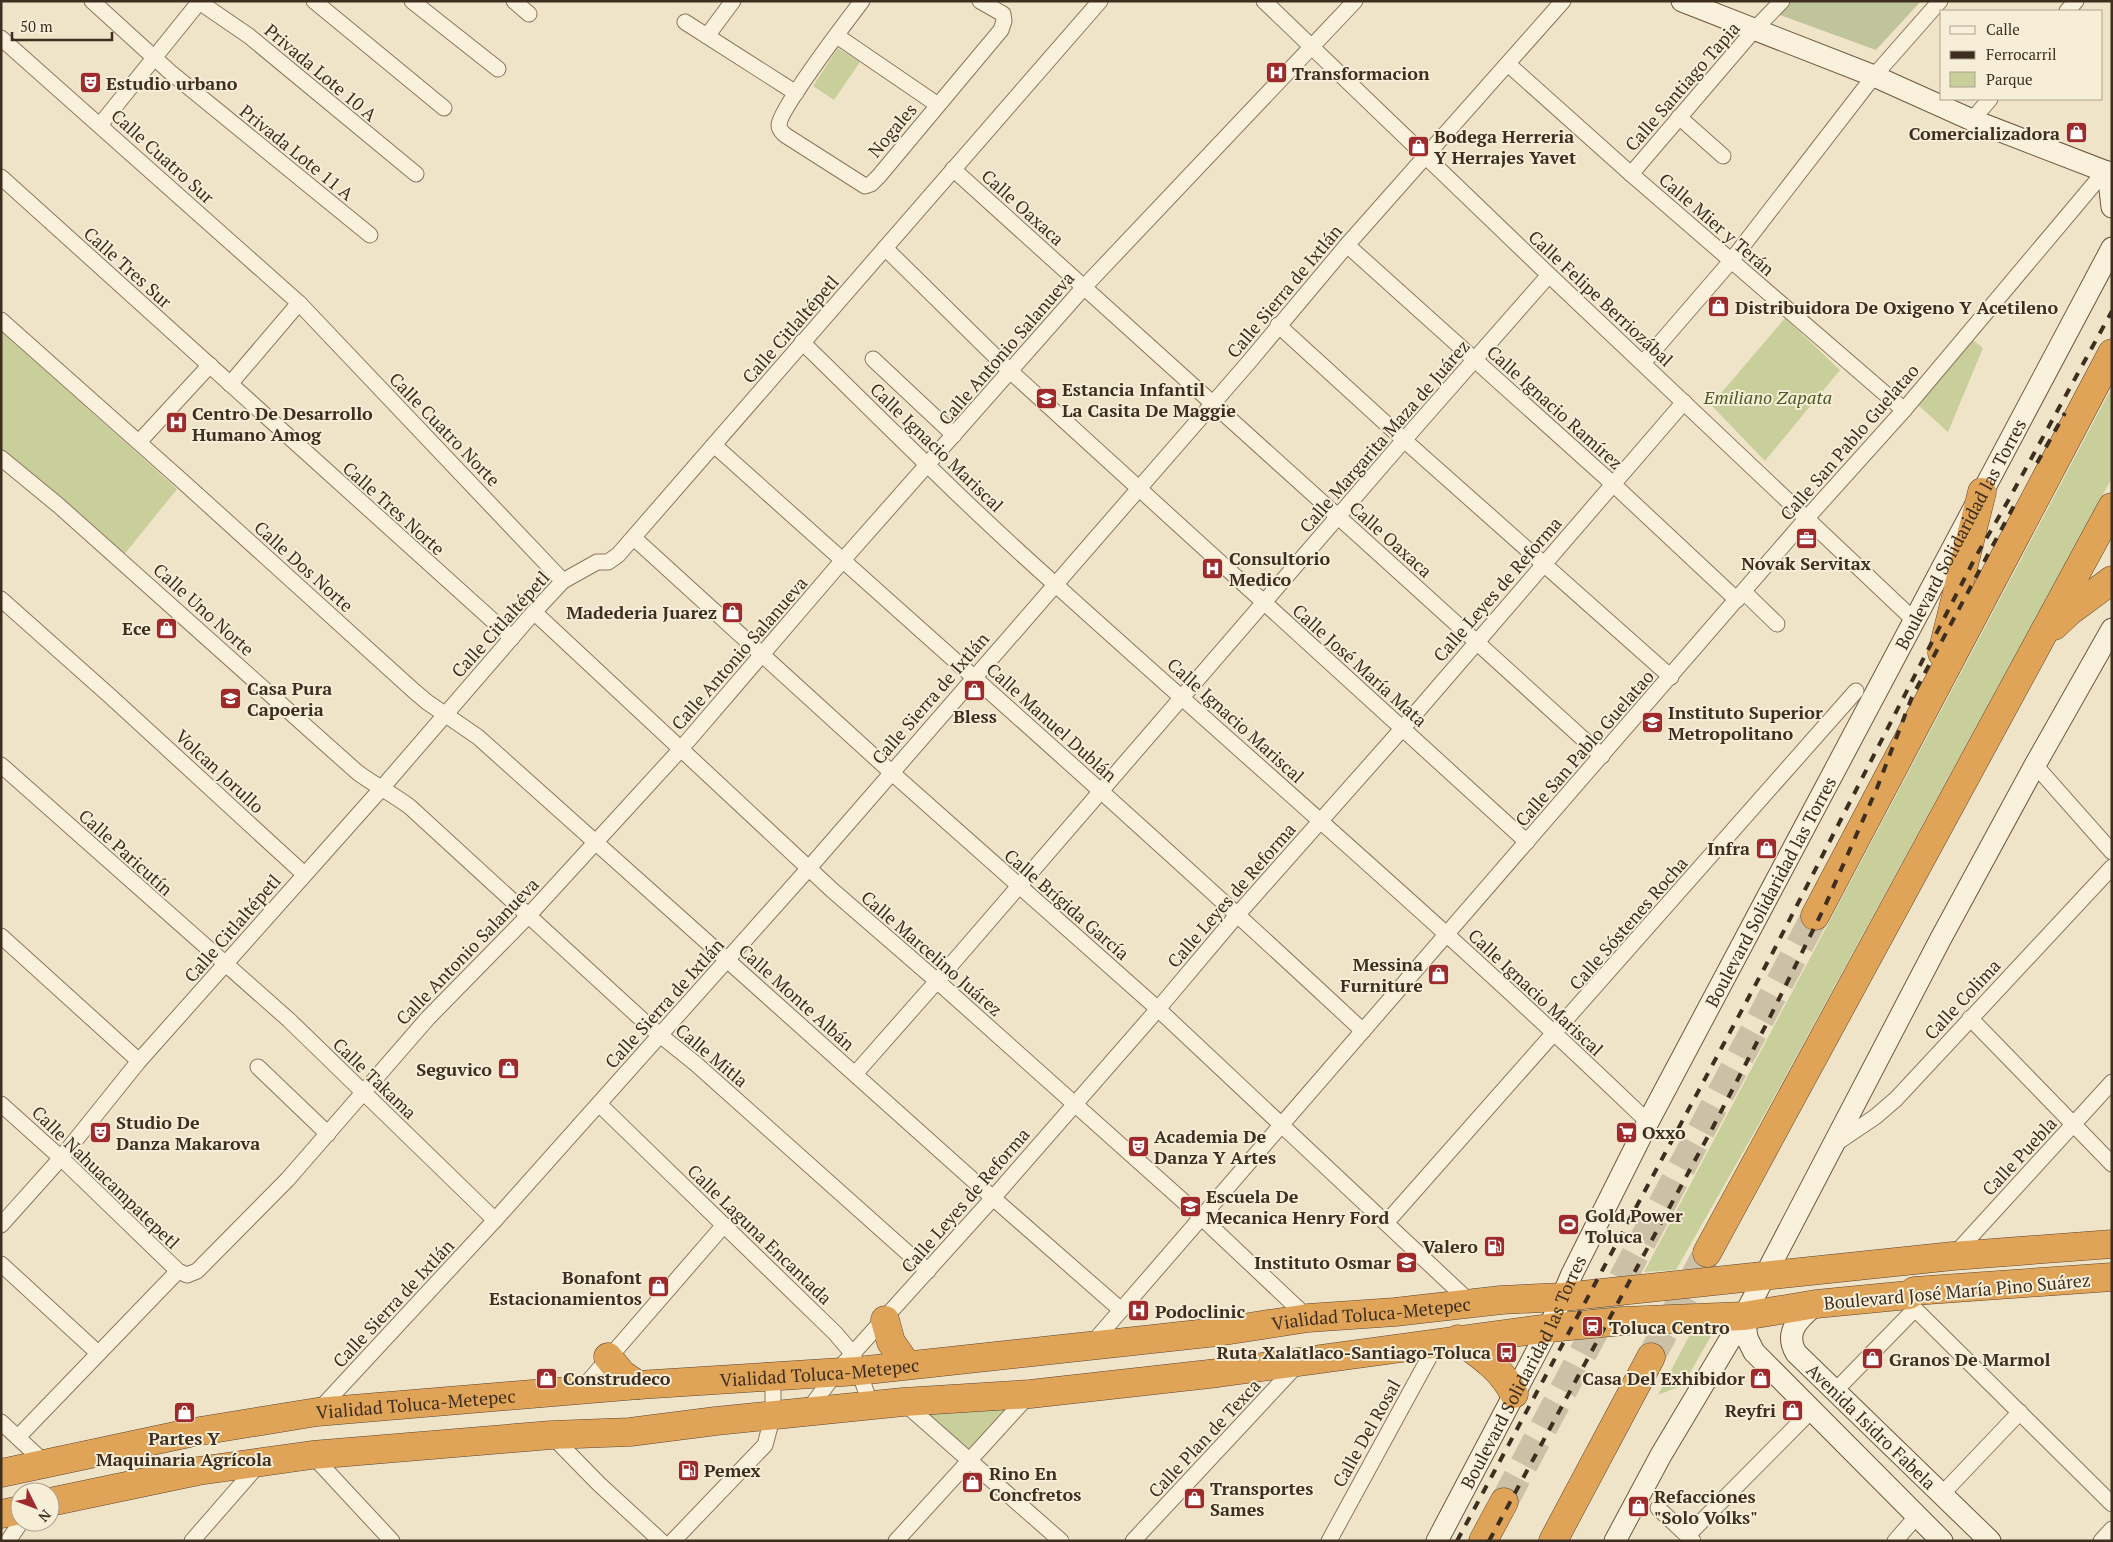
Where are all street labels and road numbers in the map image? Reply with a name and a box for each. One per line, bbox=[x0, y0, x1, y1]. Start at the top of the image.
street label: Calle Santiago Tapia bbox=[1619, 16, 1745, 156]
street label: Privada Lote 10 A bbox=[260, 18, 383, 127]
street label: Nogales bbox=[862, 98, 922, 162]
street label: Privada Lote 11 A bbox=[235, 99, 359, 206]
street label: Calle Cuatro Sur bbox=[106, 103, 220, 209]
street label: Calle Oaxaca bbox=[977, 164, 1069, 250]
street label: Calle Mier y Terán bbox=[1654, 167, 1780, 281]
street label: Calle Sierra de Ixtlán bbox=[1221, 219, 1347, 363]
street label: Calle Tres Sur bbox=[79, 221, 177, 313]
street label: Calle Felipe Berriozábal bbox=[1524, 225, 1678, 371]
street label: Calle Antonio Salanueva bbox=[933, 266, 1079, 430]
street label: Calle Citlaltépetl bbox=[736, 270, 844, 388]
street label: Calle Margarita Maza de Juárez bbox=[1294, 335, 1474, 537]
street label: Calle Ignacio Ramírez bbox=[1482, 340, 1628, 474]
street label: Calle San Pablo Guelatao bbox=[1774, 359, 1924, 525]
street label: Calle Cuatro Norte bbox=[384, 367, 506, 491]
street label: Calle Ignacio Mariscal bbox=[865, 377, 1009, 517]
street label: Boulevard Solidaridad las Torres bbox=[1889, 415, 2031, 654]
street label: Calle Tres Norte bbox=[338, 456, 450, 560]
street label: Calle Oaxaca bbox=[1345, 496, 1437, 582]
street label: Calle Leyes de Reforma bbox=[1427, 512, 1567, 666]
street label: Calle Dos Norte bbox=[249, 515, 359, 617]
street label: Calle Uno Norte bbox=[148, 557, 260, 661]
street label: Calle Citlaltépetl bbox=[446, 566, 554, 682]
street label: Calle Antonio Salanueva bbox=[666, 571, 812, 735]
street label: Calle José María Mata bbox=[1288, 598, 1432, 732]
street label: Calle Sierra de Ixtlán bbox=[866, 627, 994, 769]
street label: Calle Ignacio Mariscal bbox=[1162, 652, 1310, 788]
street label: Calle Manuel Dublán bbox=[982, 657, 1123, 787]
street label: Calle San Pablo Guelatao bbox=[1509, 665, 1659, 831]
street label: Volcan Jorullo bbox=[171, 724, 269, 818]
street label: Boulevard Solidaridad las Torres bbox=[1699, 772, 1841, 1011]
street label: Calle Paricutín bbox=[74, 803, 178, 901]
street label: Calle Leyes de Reforma bbox=[1161, 818, 1301, 972]
street label: Calle Brígida García bbox=[1000, 843, 1134, 965]
street label: Calle Sóstenes Rocha bbox=[1563, 851, 1693, 995]
street label: Calle Citlaltépetl bbox=[178, 869, 286, 987]
street label: Calle Antonio Salanueva bbox=[390, 872, 544, 1030]
street label: Calle Marcelino Juárez bbox=[856, 885, 1008, 1021]
street label: Calle Ignacio Mariscal bbox=[1463, 923, 1609, 1061]
street label: Calle Sierra de Ixtlán bbox=[599, 933, 729, 1073]
street label: Calle Monte Albán bbox=[734, 938, 860, 1056]
street label: Calle Colima bbox=[1919, 954, 2005, 1044]
street label: Calle Mitla bbox=[671, 1018, 753, 1092]
street label: Calle Takama bbox=[328, 1032, 422, 1124]
street label: Calle Nahuacampatepetl bbox=[27, 1100, 185, 1254]
street label: Calle Puebla bbox=[1976, 1111, 2062, 1201]
street label: Calle Leyes de Reforma bbox=[895, 1123, 1035, 1277]
street label: Calle Laguna Encantada bbox=[683, 1159, 837, 1309]
street label: Calle Sierra de Ixtlán bbox=[327, 1233, 459, 1372]
street label: Boulevard Solidaridad las Torres bbox=[1455, 1251, 1591, 1493]
street label: Boulevard José María Pino Suárez bbox=[1823, 1267, 2091, 1315]
street label: Vialidad Toluca-Metepec bbox=[1270, 1292, 1472, 1335]
street label: Vialidad Toluca-Metepec bbox=[719, 1352, 920, 1392]
street label: Avenida Isidro Fabela bbox=[1801, 1358, 1941, 1494]
street label: Calle Plan de Texca bbox=[1143, 1373, 1265, 1503]
street label: Calle Del Rosal bbox=[1326, 1375, 1406, 1491]
street label: Vialidad Toluca-Metepec bbox=[315, 1383, 516, 1424]

